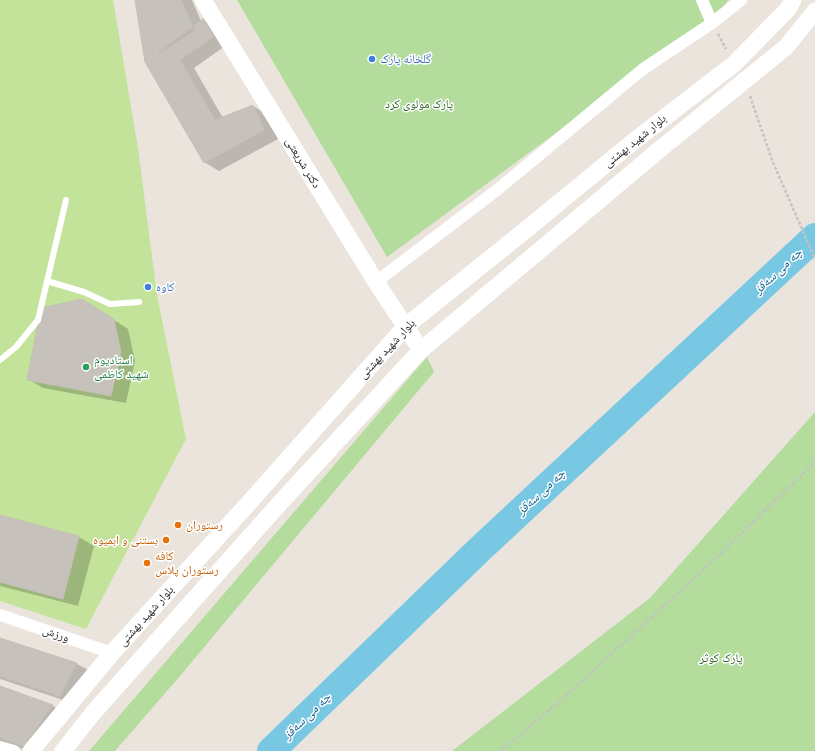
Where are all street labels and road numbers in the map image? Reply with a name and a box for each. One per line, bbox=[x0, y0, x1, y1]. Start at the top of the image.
street label: بلوار شهید بهشتی bbox=[601, 111, 669, 171]
street label: دکتر شریعتی bbox=[282, 135, 324, 191]
street label: بلوار شهید بهشتی bbox=[356, 316, 418, 382]
street label: بلوار شهید بهشتی bbox=[115, 583, 177, 649]
street label: ورزش bbox=[41, 623, 71, 645]

